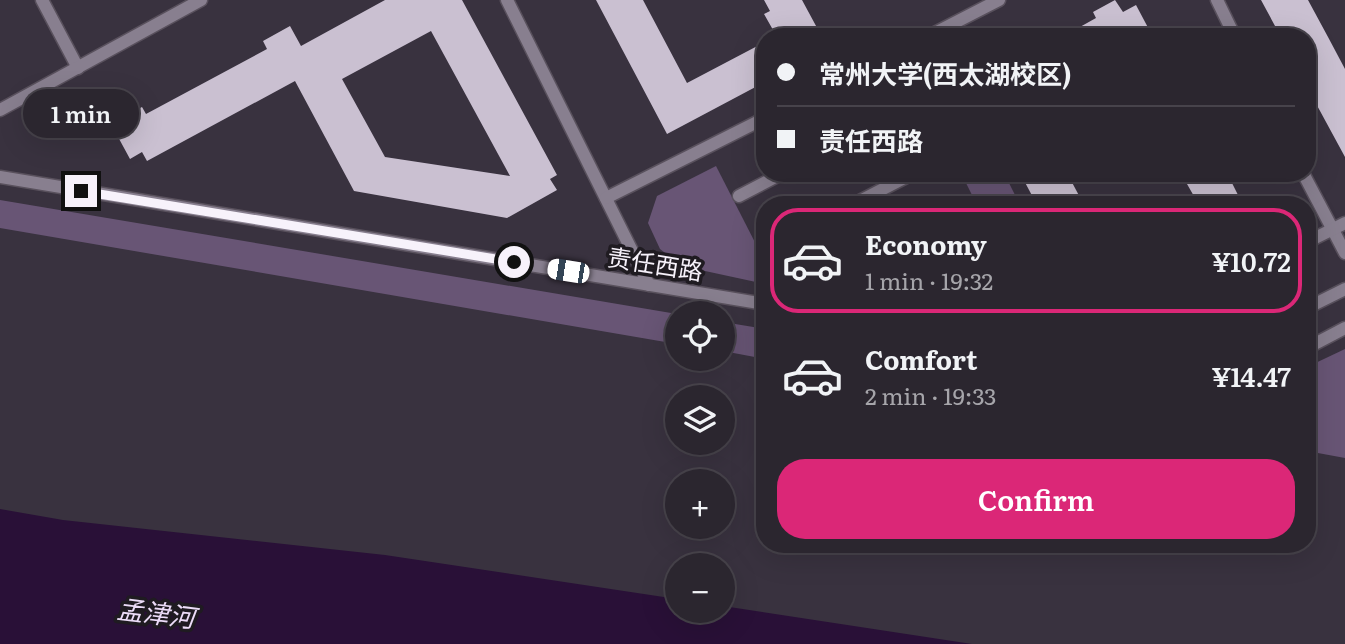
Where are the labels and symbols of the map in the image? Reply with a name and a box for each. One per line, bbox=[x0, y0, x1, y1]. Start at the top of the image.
callout: 1 min bbox=[23, 90, 139, 138]
route end bbox=[65, 175, 97, 207]
street label: 责任西路 bbox=[605, 238, 706, 287]
route start bbox=[498, 246, 530, 278]
car bbox=[546, 257, 591, 285]
water label: 孟津河 bbox=[115, 587, 202, 636]

